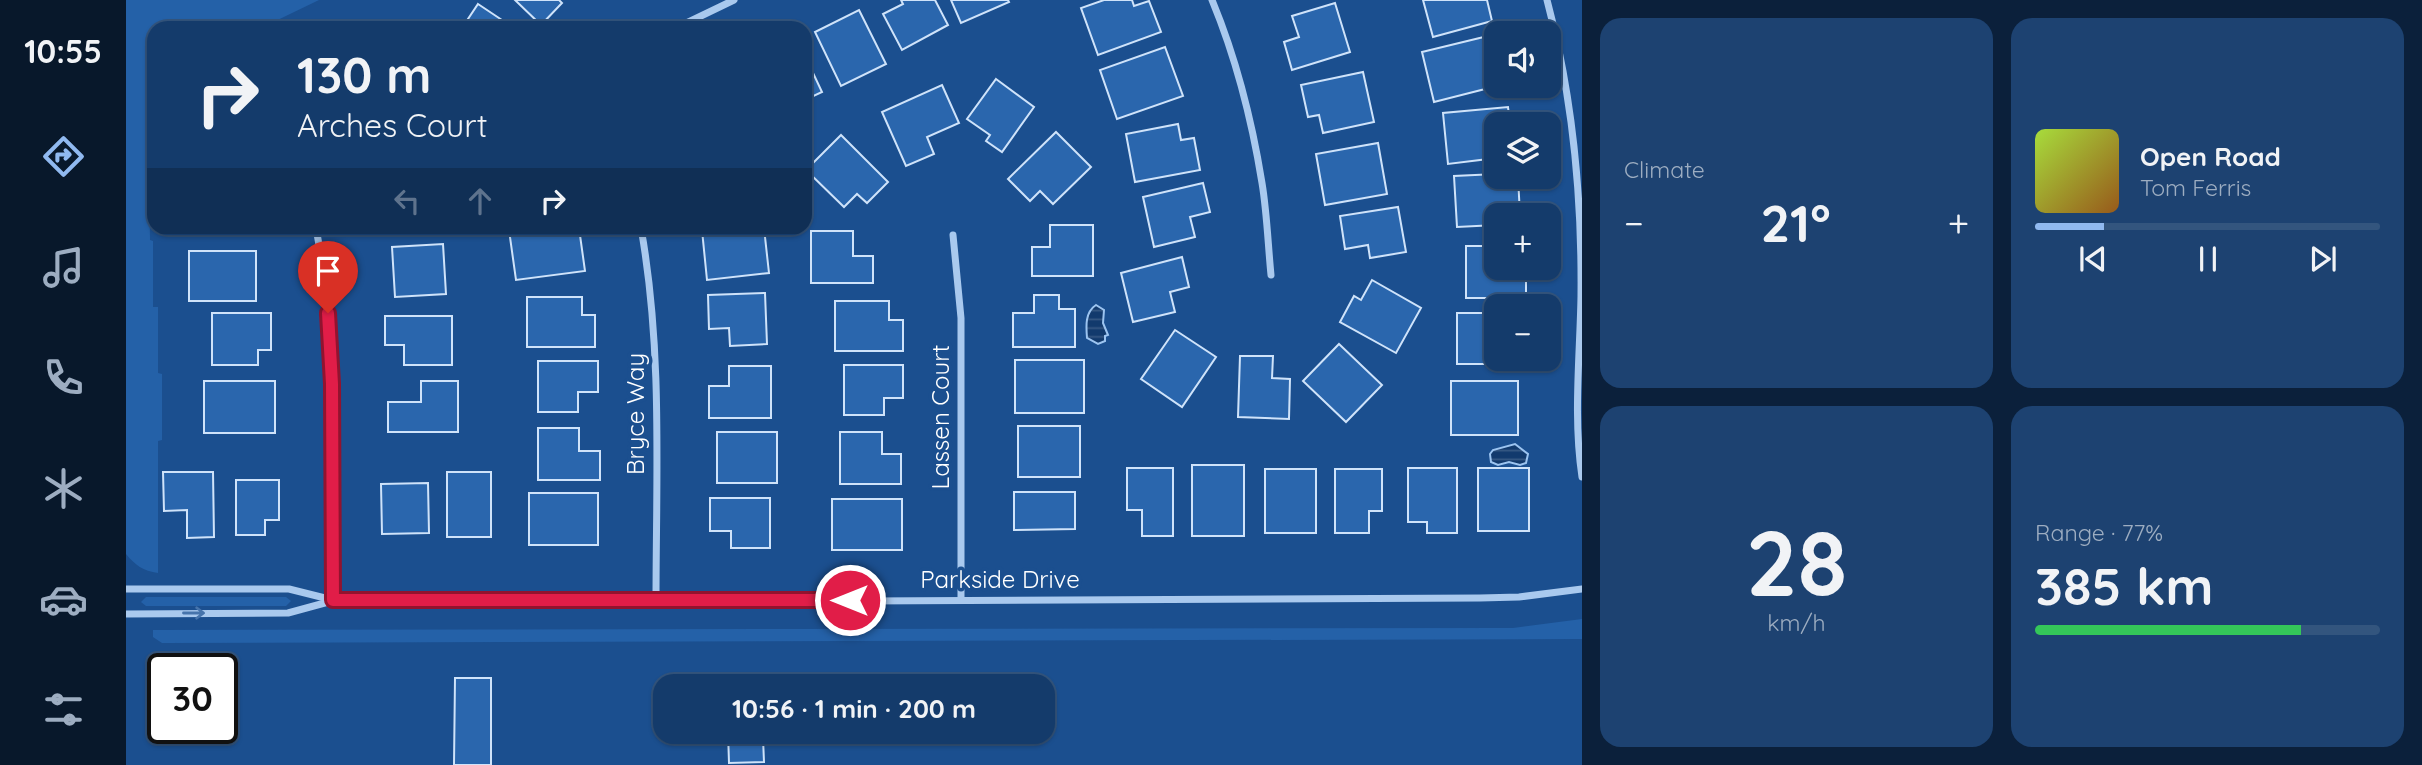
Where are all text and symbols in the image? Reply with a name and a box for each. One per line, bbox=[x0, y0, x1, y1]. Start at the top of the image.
map controls bbox=[1484, 21, 1561, 371]
button: sound bbox=[1484, 21, 1561, 98]
text: 10:55 bbox=[24, 31, 102, 71]
text: 130 m bbox=[297, 44, 431, 105]
icon: right bbox=[182, 49, 273, 140]
text: Arches Court bbox=[297, 105, 488, 145]
button: layers bbox=[1484, 112, 1561, 189]
icon: directions bbox=[39, 132, 88, 181]
text: Open Road bbox=[2140, 140, 2281, 173]
text: Climate bbox=[1624, 155, 1705, 184]
text: Tom Ferris bbox=[2140, 173, 2251, 202]
icon: left bbox=[388, 182, 426, 220]
icon: ahead bbox=[461, 182, 499, 220]
icon: right bbox=[534, 182, 572, 220]
text: 21° bbox=[1761, 190, 1831, 255]
text: − bbox=[1624, 199, 1644, 247]
text: + bbox=[1948, 199, 1969, 247]
button: + bbox=[1484, 203, 1561, 280]
icon: previous bbox=[2074, 240, 2112, 278]
icon: pause bbox=[2189, 240, 2227, 278]
icon: next bbox=[2304, 240, 2342, 278]
pin bbox=[298, 241, 358, 313]
icon: music bbox=[39, 243, 88, 292]
icon: arrive bbox=[309, 252, 347, 290]
button: − bbox=[1484, 294, 1561, 371]
street label: Lassen Court bbox=[925, 344, 955, 490]
icon: phone bbox=[39, 353, 88, 402]
street label: Bryce Way bbox=[620, 353, 650, 475]
icon: climate bbox=[39, 464, 88, 513]
text: 28 bbox=[1746, 505, 1847, 619]
text: Range · 77% bbox=[2035, 518, 2163, 547]
text: 385 km bbox=[2035, 553, 2213, 618]
position arrow bbox=[813, 563, 887, 637]
street label: Parkside Drive bbox=[920, 564, 1080, 594]
icon: car bbox=[39, 575, 88, 624]
one-way arrow bbox=[182, 606, 205, 620]
text: km/h bbox=[1767, 608, 1826, 637]
speed limit sign: 30 bbox=[147, 653, 238, 744]
icon: filters bbox=[39, 685, 88, 734]
text: 10:56 · 1 min · 200 m bbox=[732, 692, 976, 725]

